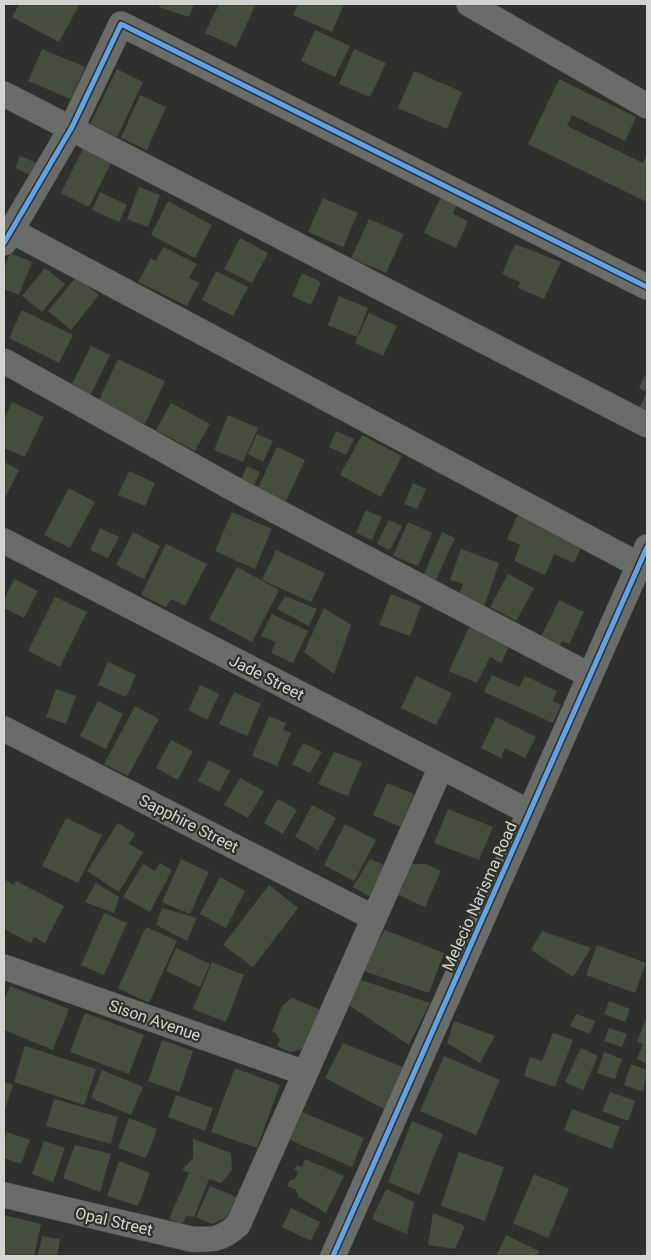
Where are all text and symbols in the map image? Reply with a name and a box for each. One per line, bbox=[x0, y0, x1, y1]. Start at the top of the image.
street label: Jade Street bbox=[226, 651, 307, 704]
street label: Sapphire Street bbox=[136, 790, 242, 857]
street label: Melecio Narisma Road bbox=[438, 819, 521, 974]
street label: Sison Avenue bbox=[106, 996, 203, 1045]
street label: Opal Street bbox=[73, 1203, 154, 1240]

